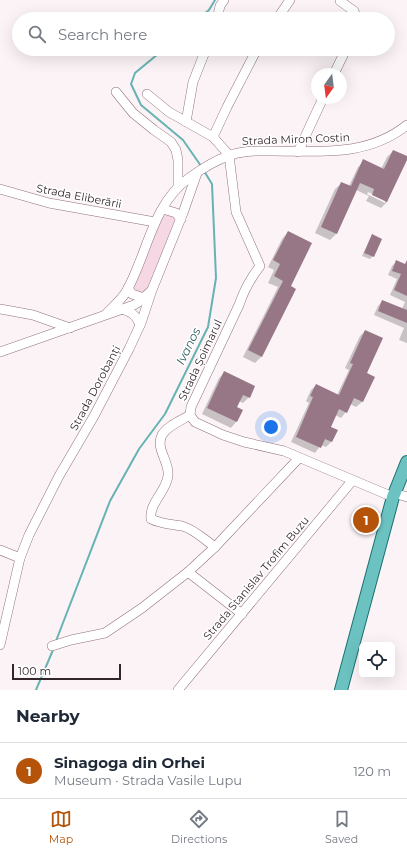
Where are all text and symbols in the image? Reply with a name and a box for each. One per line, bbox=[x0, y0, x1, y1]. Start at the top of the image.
search box bbox=[12, 12, 395, 56]
icon: search bbox=[26, 23, 48, 45]
text: Search here bbox=[58, 25, 147, 44]
north arrow bbox=[311, 68, 347, 104]
street label: Strada Miron Costin bbox=[242, 130, 350, 148]
street label: Strada Eliberării bbox=[35, 181, 123, 211]
street label: Strada Șoimarul bbox=[175, 317, 225, 403]
water label: Ivanos bbox=[173, 325, 203, 367]
street label: Strada Dorobanți bbox=[67, 343, 123, 433]
your location bbox=[261, 417, 281, 437]
pin: 1 bbox=[353, 505, 379, 535]
street label: Strada Stanislav Trofim Buzu bbox=[200, 513, 312, 643]
map controls bbox=[359, 642, 395, 678]
button: locate bbox=[359, 642, 395, 678]
scale bar bbox=[12, 662, 121, 681]
text: 100 m bbox=[18, 664, 51, 678]
text: Nearby bbox=[16, 706, 80, 726]
text: Sinagoga din Orhei bbox=[54, 753, 205, 772]
text: 1 bbox=[26, 763, 32, 779]
text: 120 m bbox=[353, 763, 391, 779]
text: Museum · Strada Vasile Lupu bbox=[54, 772, 242, 788]
tab: Map bbox=[49, 808, 73, 846]
tab: Directions bbox=[171, 808, 227, 846]
tab: Saved bbox=[325, 808, 358, 846]

